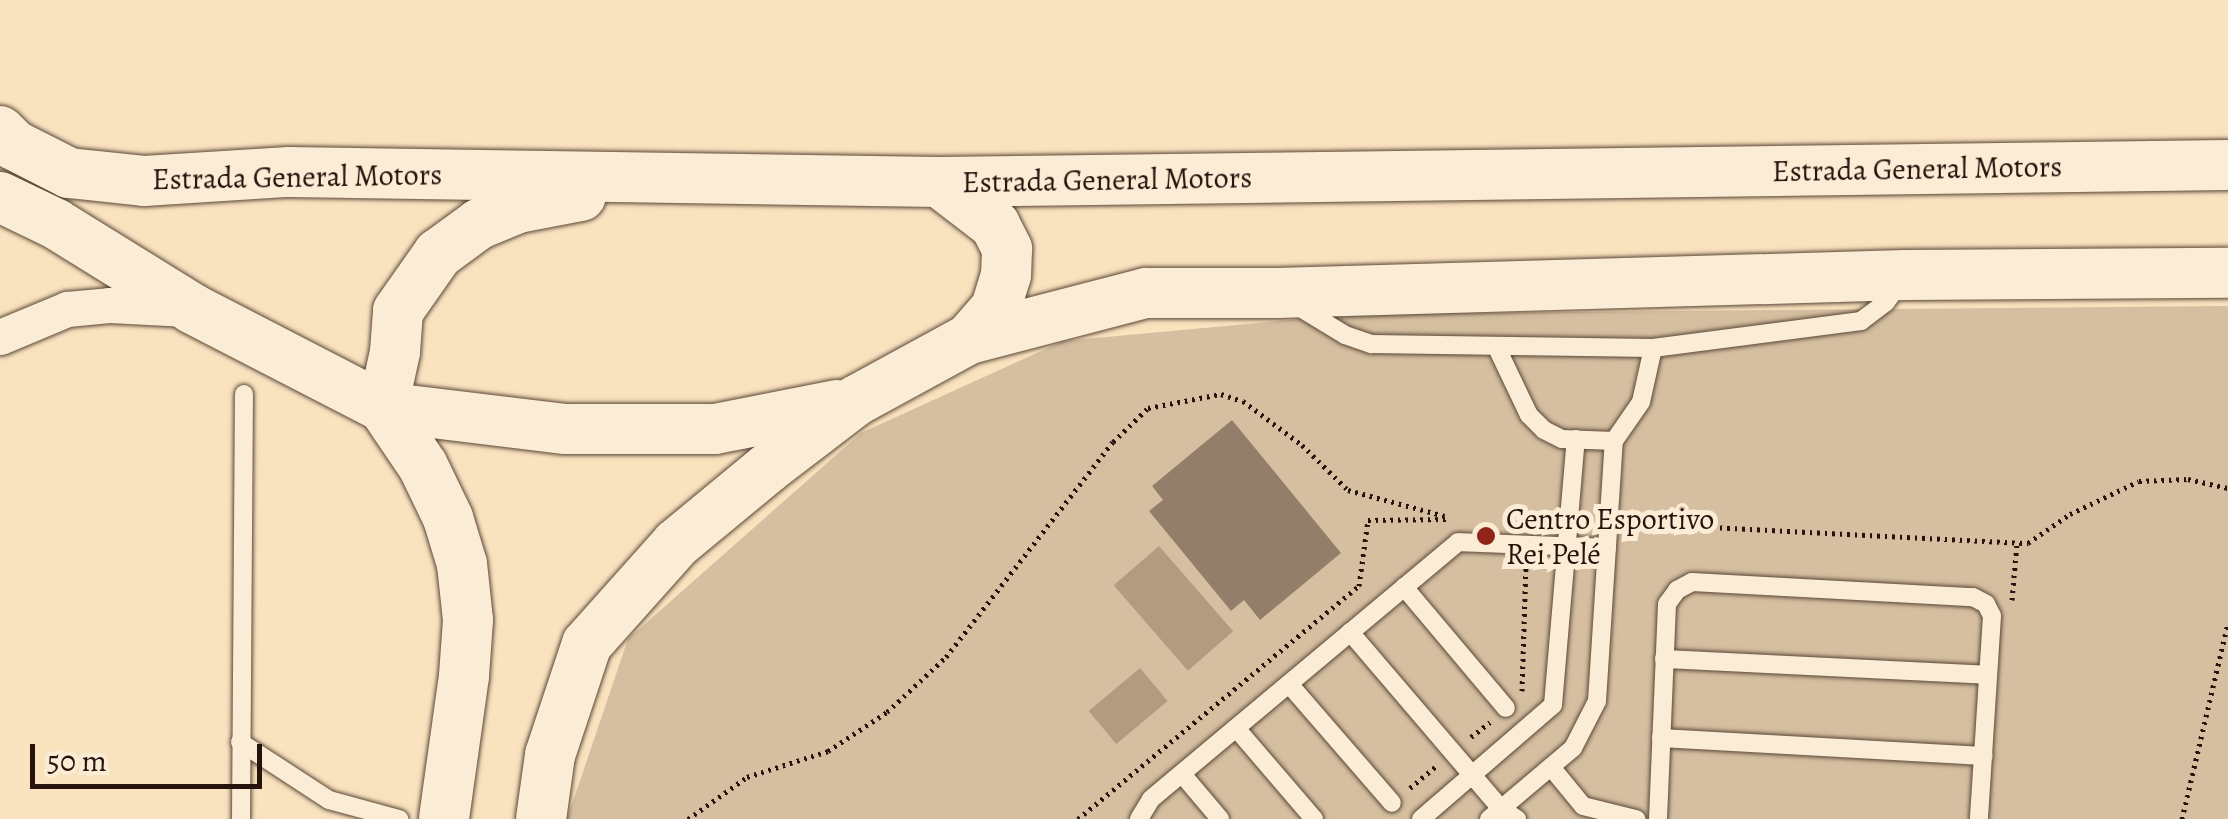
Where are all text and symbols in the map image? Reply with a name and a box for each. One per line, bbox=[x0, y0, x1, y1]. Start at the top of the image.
street label: Estrada General Motors bbox=[1772, 148, 2062, 190]
street label: Estrada General Motors bbox=[152, 156, 442, 198]
street label: Estrada General Motors bbox=[962, 159, 1252, 201]
place label: Centro Esportivo Rei Pelé bbox=[1506, 501, 1714, 572]
marker: Centro Esportivo Rei Pelé bbox=[1475, 525, 1497, 547]
scale bar bbox=[35, 724, 268, 786]
text: 50 m bbox=[47, 741, 107, 781]

